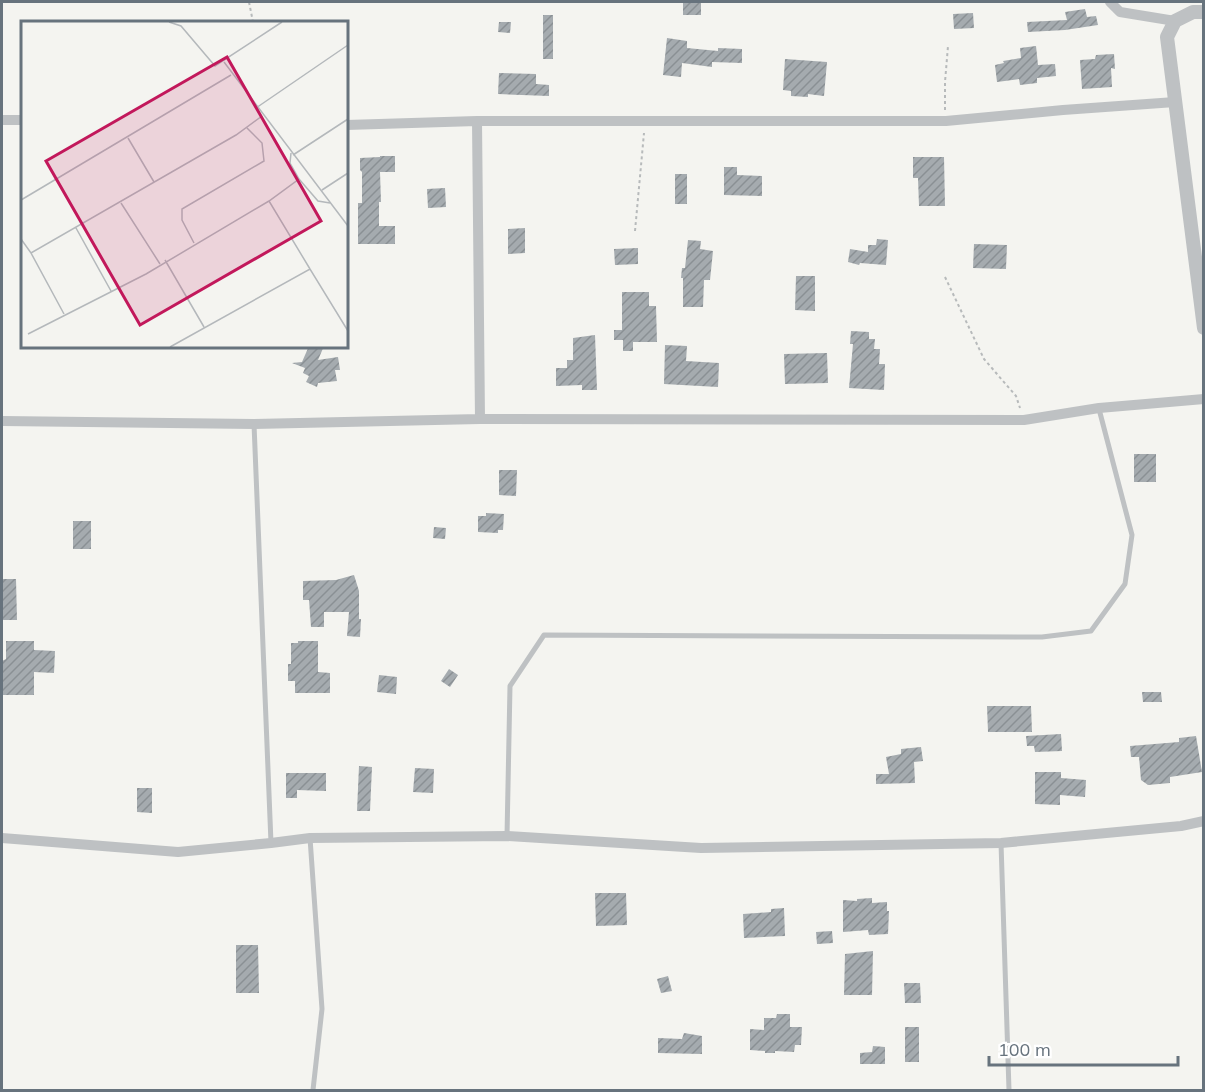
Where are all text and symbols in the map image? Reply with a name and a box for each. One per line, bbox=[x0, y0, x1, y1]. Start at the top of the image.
inset map bbox=[21, 21, 348, 348]
scale bar bbox=[989, 1029, 1178, 1067]
text: 100 m bbox=[998, 1038, 1051, 1061]

